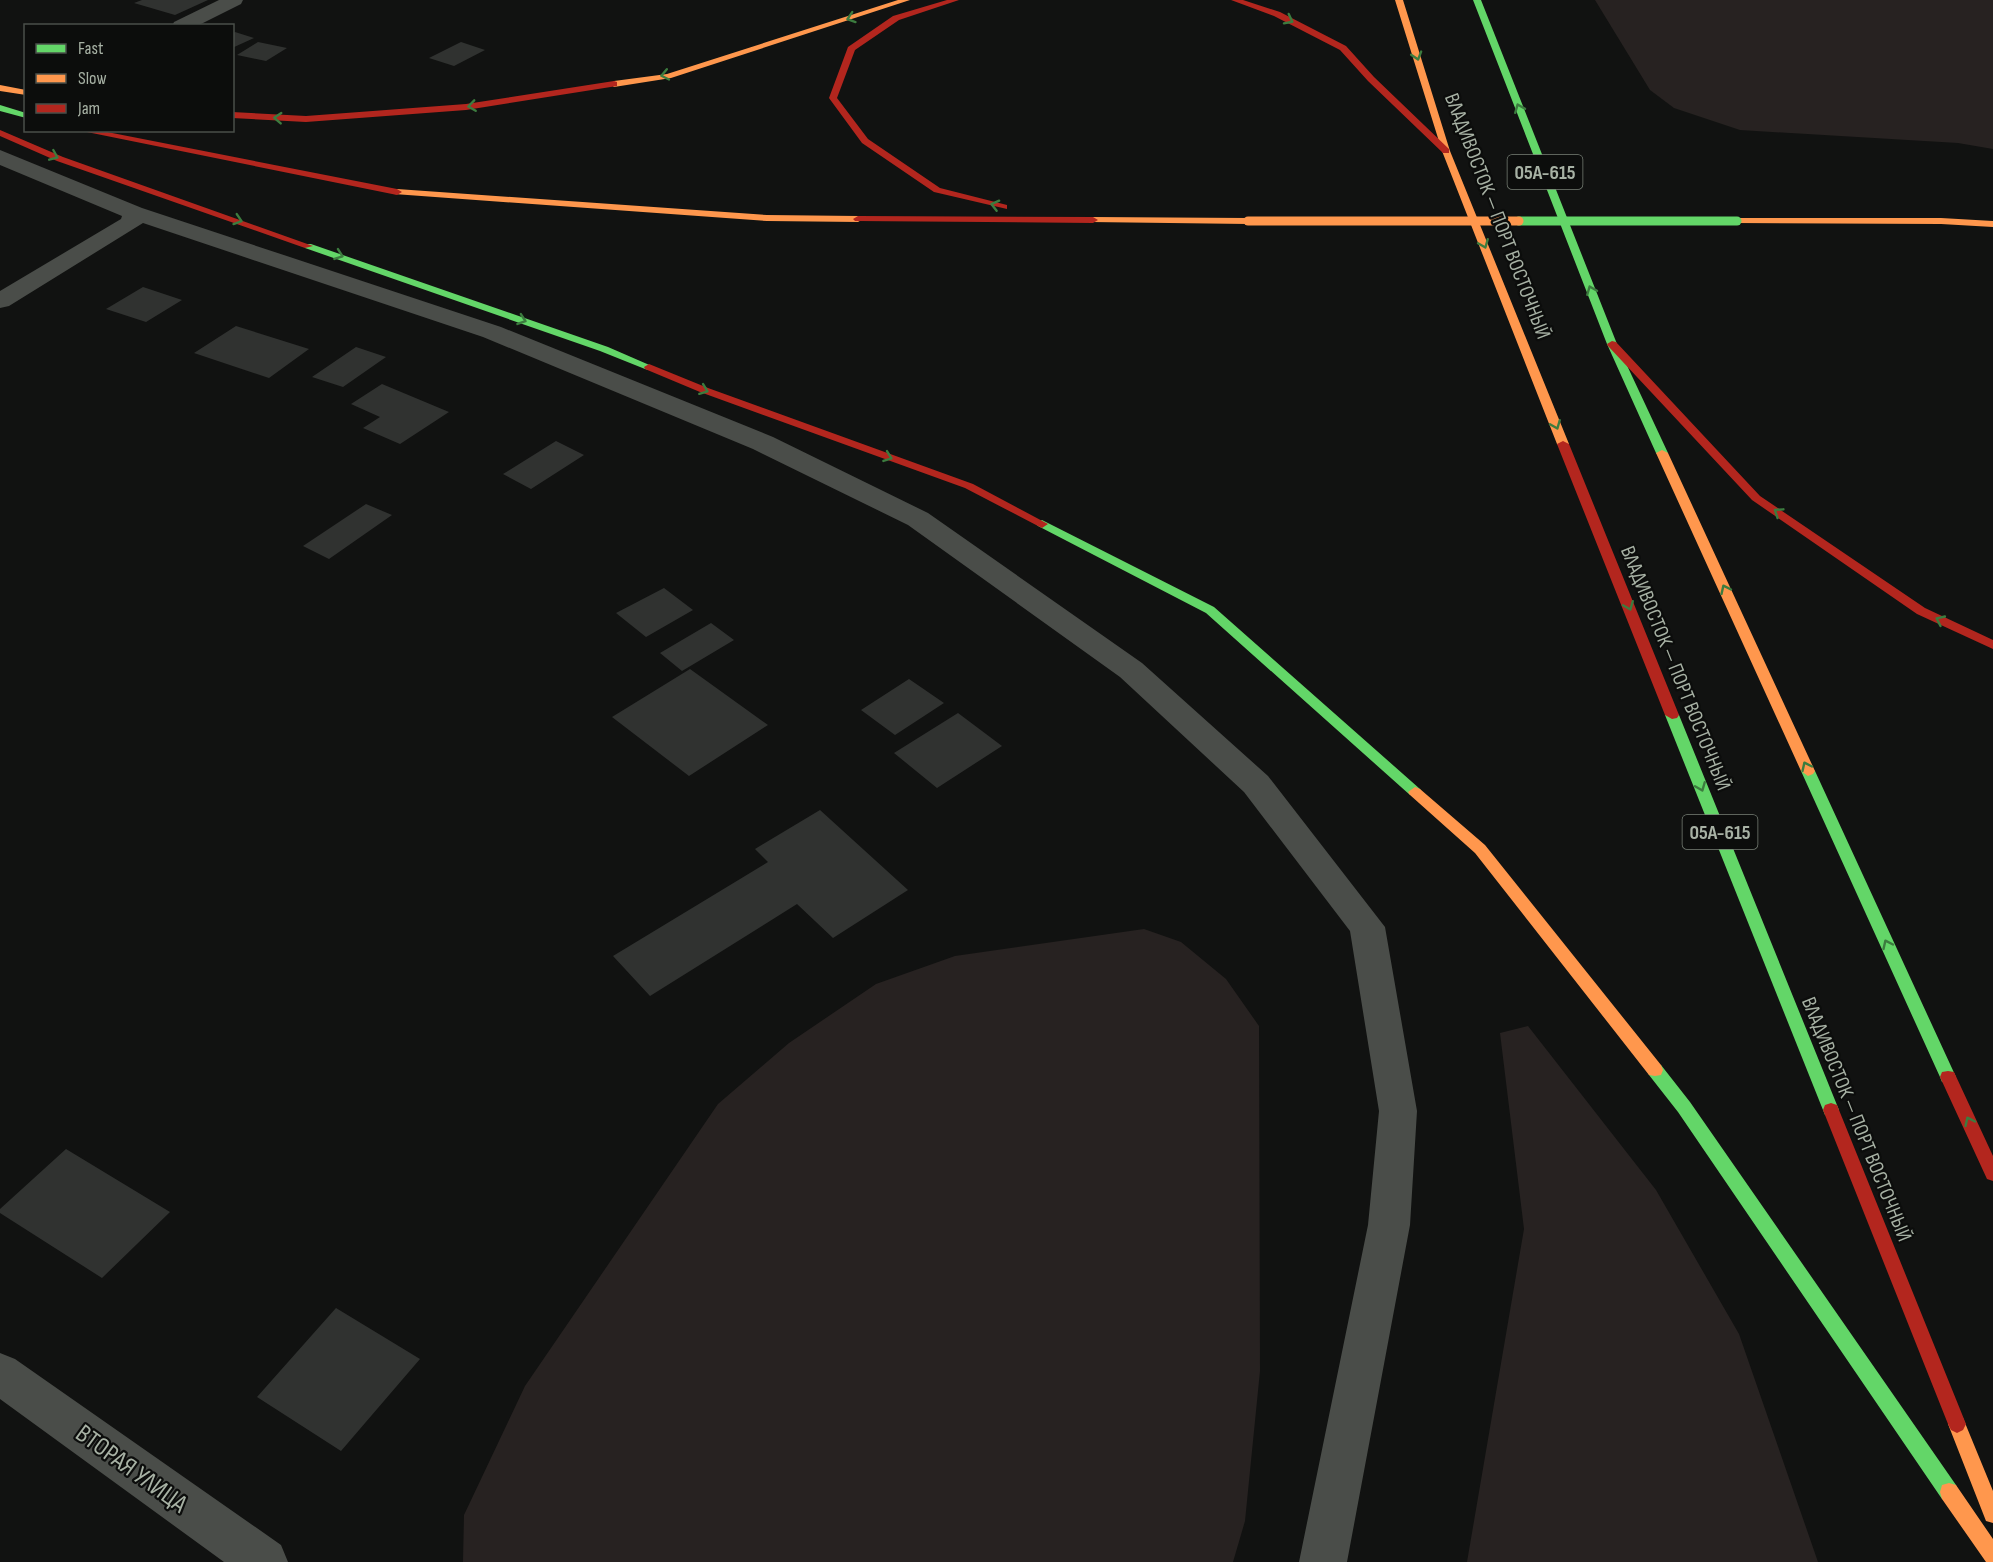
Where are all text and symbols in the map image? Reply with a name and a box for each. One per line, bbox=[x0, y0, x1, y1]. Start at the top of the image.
one-way arrow bbox=[846, 10, 857, 23]
one-way arrow bbox=[1283, 13, 1294, 24]
legend bbox=[24, 24, 234, 132]
text: Fast bbox=[78, 38, 104, 59]
one-way arrow bbox=[1410, 50, 1422, 61]
text: Slow bbox=[78, 68, 107, 89]
one-way arrow bbox=[660, 68, 670, 81]
street label: ВЛАДИВОСТОК — ПОРТ ВОСТОЧНЫЙ bbox=[1439, 90, 1556, 343]
text: Jam bbox=[77, 98, 100, 119]
one-way arrow bbox=[467, 100, 477, 112]
one-way arrow bbox=[1514, 103, 1527, 114]
one-way arrow bbox=[273, 111, 282, 124]
one-way arrow bbox=[48, 149, 59, 161]
road number: 05А-615 bbox=[1508, 155, 1582, 189]
one-way arrow bbox=[990, 200, 1001, 212]
one-way arrow bbox=[232, 213, 243, 225]
one-way arrow bbox=[1476, 238, 1489, 249]
one-way arrow bbox=[333, 247, 344, 260]
one-way arrow bbox=[1586, 285, 1598, 296]
one-way arrow bbox=[517, 313, 527, 326]
one-way arrow bbox=[698, 383, 709, 395]
one-way arrow bbox=[1549, 419, 1561, 430]
one-way arrow bbox=[881, 450, 892, 462]
one-way arrow bbox=[1773, 509, 1784, 520]
street label: ВЛАДИВОСТОК — ПОРТ ВОСТОЧНЫЙ bbox=[1615, 542, 1736, 794]
one-way arrow bbox=[1720, 585, 1732, 596]
one-way arrow bbox=[1622, 600, 1634, 611]
one-way arrow bbox=[1936, 615, 1947, 627]
one-way arrow bbox=[1801, 762, 1813, 773]
one-way arrow bbox=[1694, 781, 1706, 792]
road number: 05А-615 bbox=[1682, 815, 1758, 849]
one-way arrow bbox=[1883, 939, 1895, 950]
street label: ВЛАДИВОСТОК — ПОРТ ВОСТОЧНЫЙ bbox=[1796, 993, 1917, 1245]
one-way arrow bbox=[1964, 1116, 1976, 1127]
street label: ВТОРАЯ УЛИЦА bbox=[69, 1418, 194, 1521]

